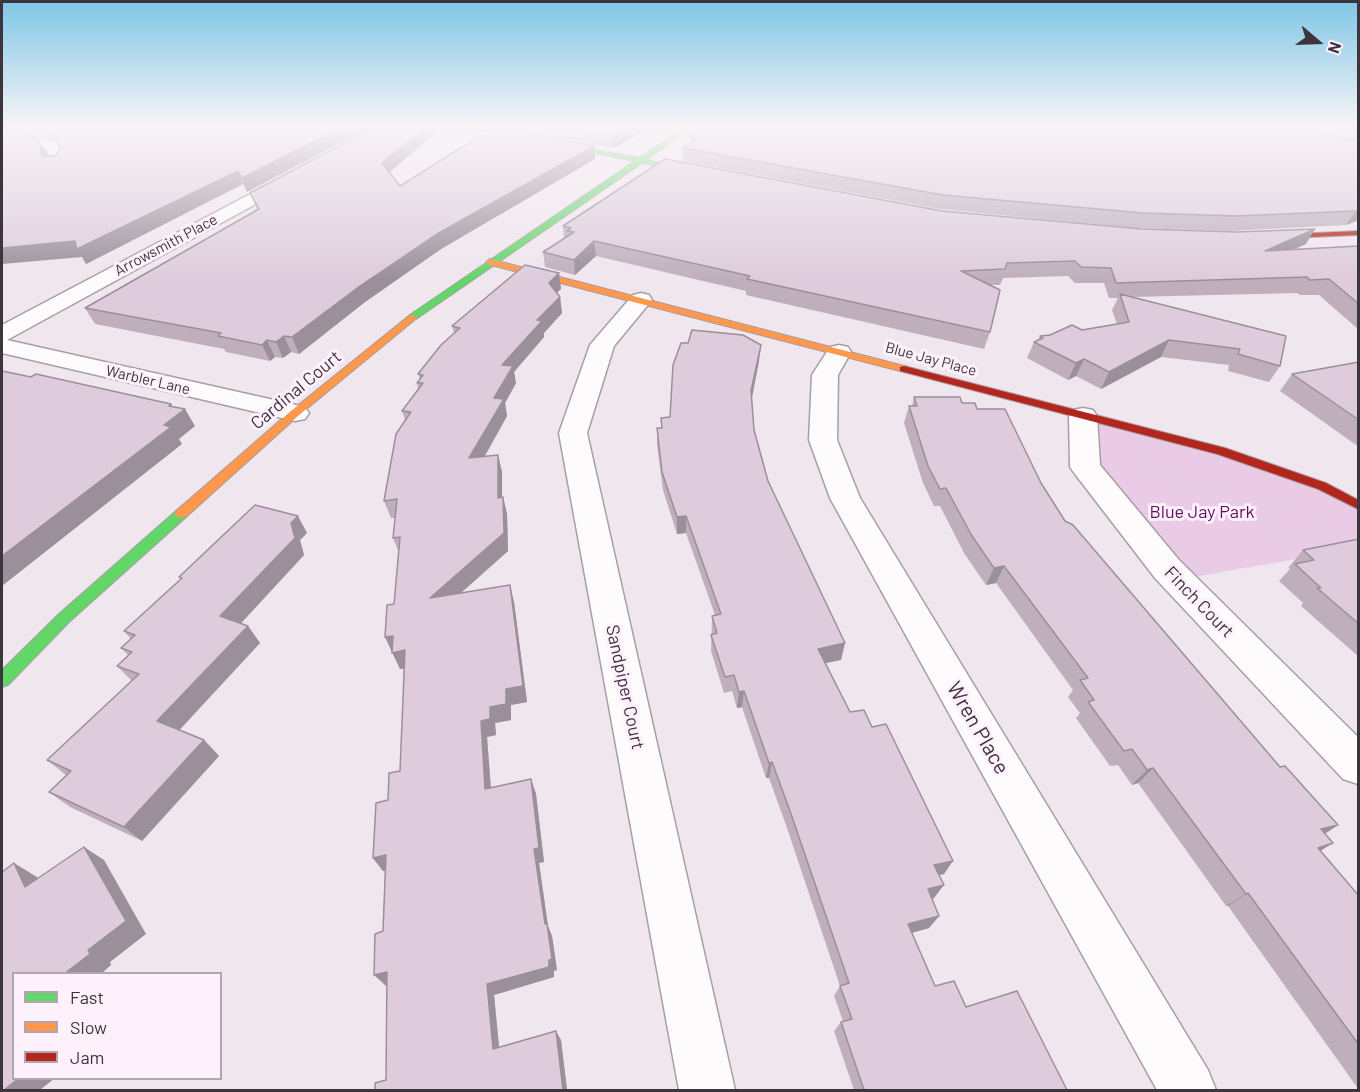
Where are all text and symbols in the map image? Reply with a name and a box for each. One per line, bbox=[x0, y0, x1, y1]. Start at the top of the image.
north arrow bbox=[1288, 12, 1348, 72]
text: N bbox=[1325, 40, 1346, 56]
street label: Arrowsmith Place bbox=[111, 210, 221, 280]
street label: Blue Jay Place bbox=[883, 338, 979, 380]
street label: Cardinal Court bbox=[246, 346, 346, 434]
street label: Warbler Lane bbox=[104, 362, 192, 398]
park label: Blue Jay Park bbox=[1149, 501, 1255, 523]
street label: Finch Court bbox=[1160, 562, 1238, 642]
street label: Sandpiper Court bbox=[601, 623, 649, 751]
street label: Wren Place bbox=[941, 677, 1015, 779]
legend bbox=[12, 972, 222, 1080]
text: Fast bbox=[70, 986, 104, 1008]
text: Slow bbox=[70, 1016, 107, 1038]
text: Jam bbox=[70, 1046, 104, 1068]

